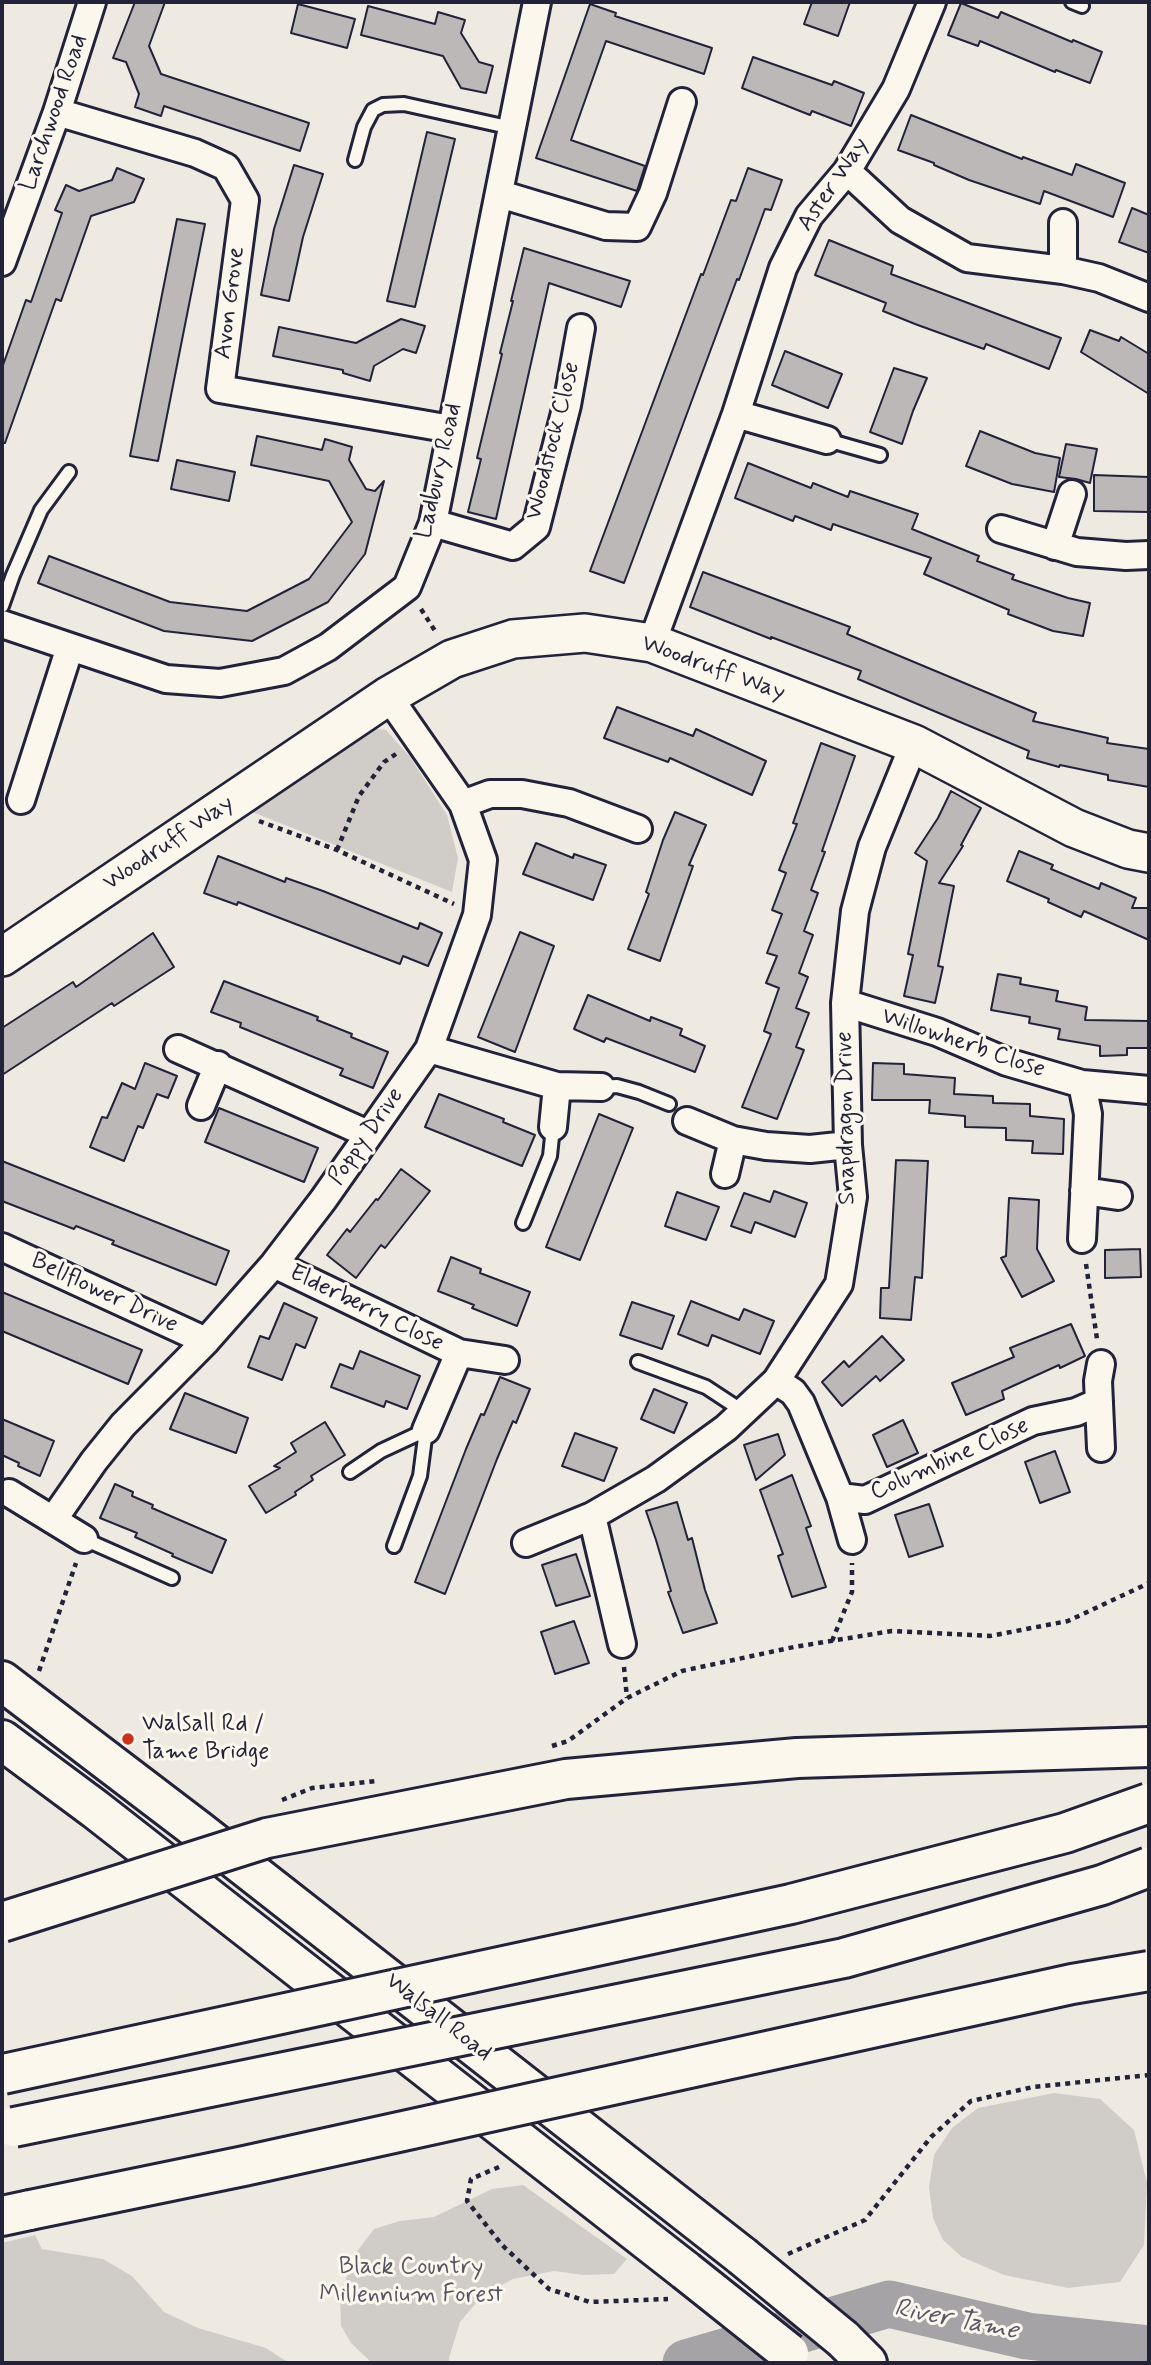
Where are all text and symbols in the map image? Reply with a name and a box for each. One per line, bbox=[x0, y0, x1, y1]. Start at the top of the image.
street label: Larchwood Road bbox=[15, 31, 95, 195]
street label: Aster Way bbox=[792, 133, 876, 237]
street label: Avon Grove bbox=[210, 245, 252, 361]
street label: Woodstock Close bbox=[520, 359, 588, 523]
street label: Ladbury Road bbox=[410, 400, 470, 542]
street label: Woodruff Way bbox=[637, 630, 789, 708]
street label: Woodruff Way bbox=[98, 790, 240, 898]
street label: Willowherb Close bbox=[877, 1003, 1049, 1085]
street label: Snapdragon Drive bbox=[831, 1031, 863, 1205]
street label: Poppy Drive bbox=[323, 1083, 411, 1191]
street label: Bellflower Drive bbox=[26, 1247, 182, 1341]
street label: Elderberry Close bbox=[284, 1259, 448, 1359]
street label: Columbine Close bbox=[866, 1412, 1034, 1508]
place label: Walsall Rd / Tame Bridge bbox=[142, 1711, 269, 1767]
marker: Walsall Rd / Tame Bridge bbox=[120, 1731, 136, 1747]
street label: Walsall Road bbox=[379, 1967, 497, 2069]
park label: Black Country Millennium Forest bbox=[319, 2254, 503, 2310]
water label: River Tame bbox=[891, 2294, 1021, 2348]

